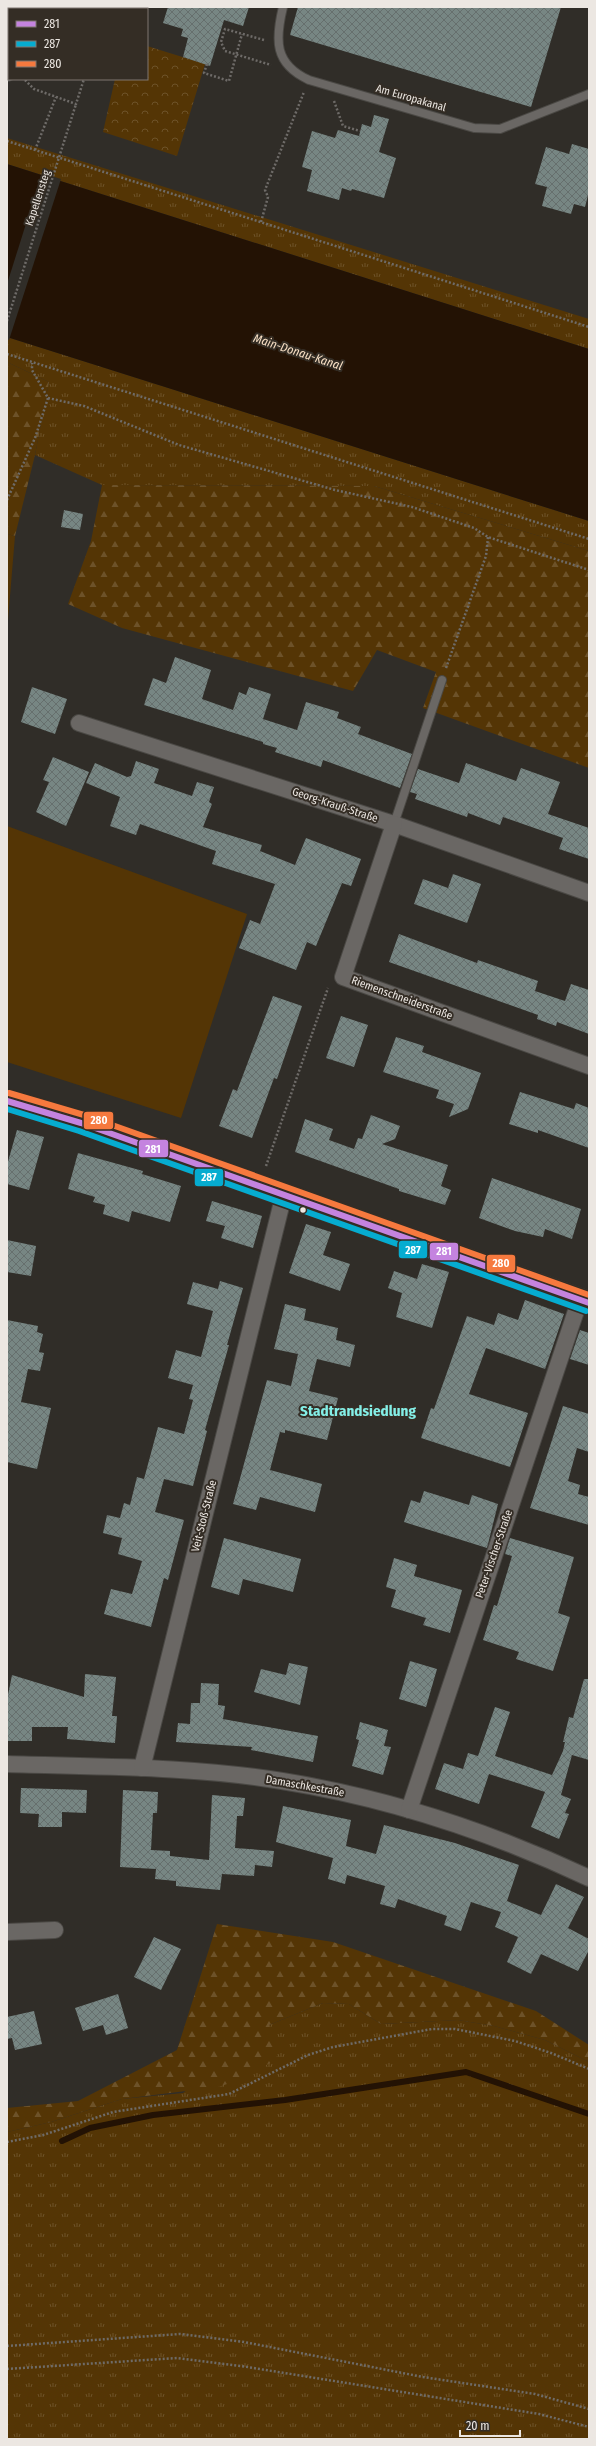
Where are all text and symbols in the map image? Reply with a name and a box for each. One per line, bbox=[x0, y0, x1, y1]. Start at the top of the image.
legend bbox=[8, 8, 148, 80]
text: 281 bbox=[44, 17, 60, 31]
text: 287 bbox=[44, 37, 60, 51]
text: 280 bbox=[44, 57, 62, 71]
street label: Am Europakanal bbox=[374, 82, 448, 114]
street label: Kapellensteg bbox=[23, 168, 53, 228]
water label: Main-Donau-Kanal bbox=[252, 331, 344, 373]
street label: Georg-Krauß-Straße bbox=[290, 785, 380, 825]
street label: Riemenschneiderstraße bbox=[350, 974, 454, 1022]
line badge: 280 bbox=[83, 1111, 114, 1130]
text: 280 bbox=[90, 1114, 107, 1127]
line badge: 281 bbox=[138, 1139, 169, 1158]
text: 281 bbox=[144, 1143, 161, 1156]
line badge: 287 bbox=[194, 1168, 224, 1187]
text: 287 bbox=[200, 1171, 217, 1184]
unlabelled marker bbox=[298, 1205, 308, 1215]
line badge: 287 bbox=[398, 1240, 428, 1259]
line badge: 281 bbox=[429, 1242, 459, 1261]
text: 287 bbox=[404, 1244, 421, 1257]
text: 281 bbox=[435, 1245, 452, 1258]
line badge: 280 bbox=[486, 1254, 516, 1273]
text: 280 bbox=[492, 1257, 509, 1270]
district label: Stadtrandsiedlung bbox=[300, 1402, 416, 1420]
street label: Veit-Stoß-Straße bbox=[189, 1479, 219, 1553]
street label: Peter-Vischer-Straße bbox=[473, 1508, 515, 1600]
street label: Damaschkestraße bbox=[265, 1773, 345, 1799]
scale bar bbox=[460, 2412, 520, 2438]
text: 20 m bbox=[466, 2419, 490, 2433]

